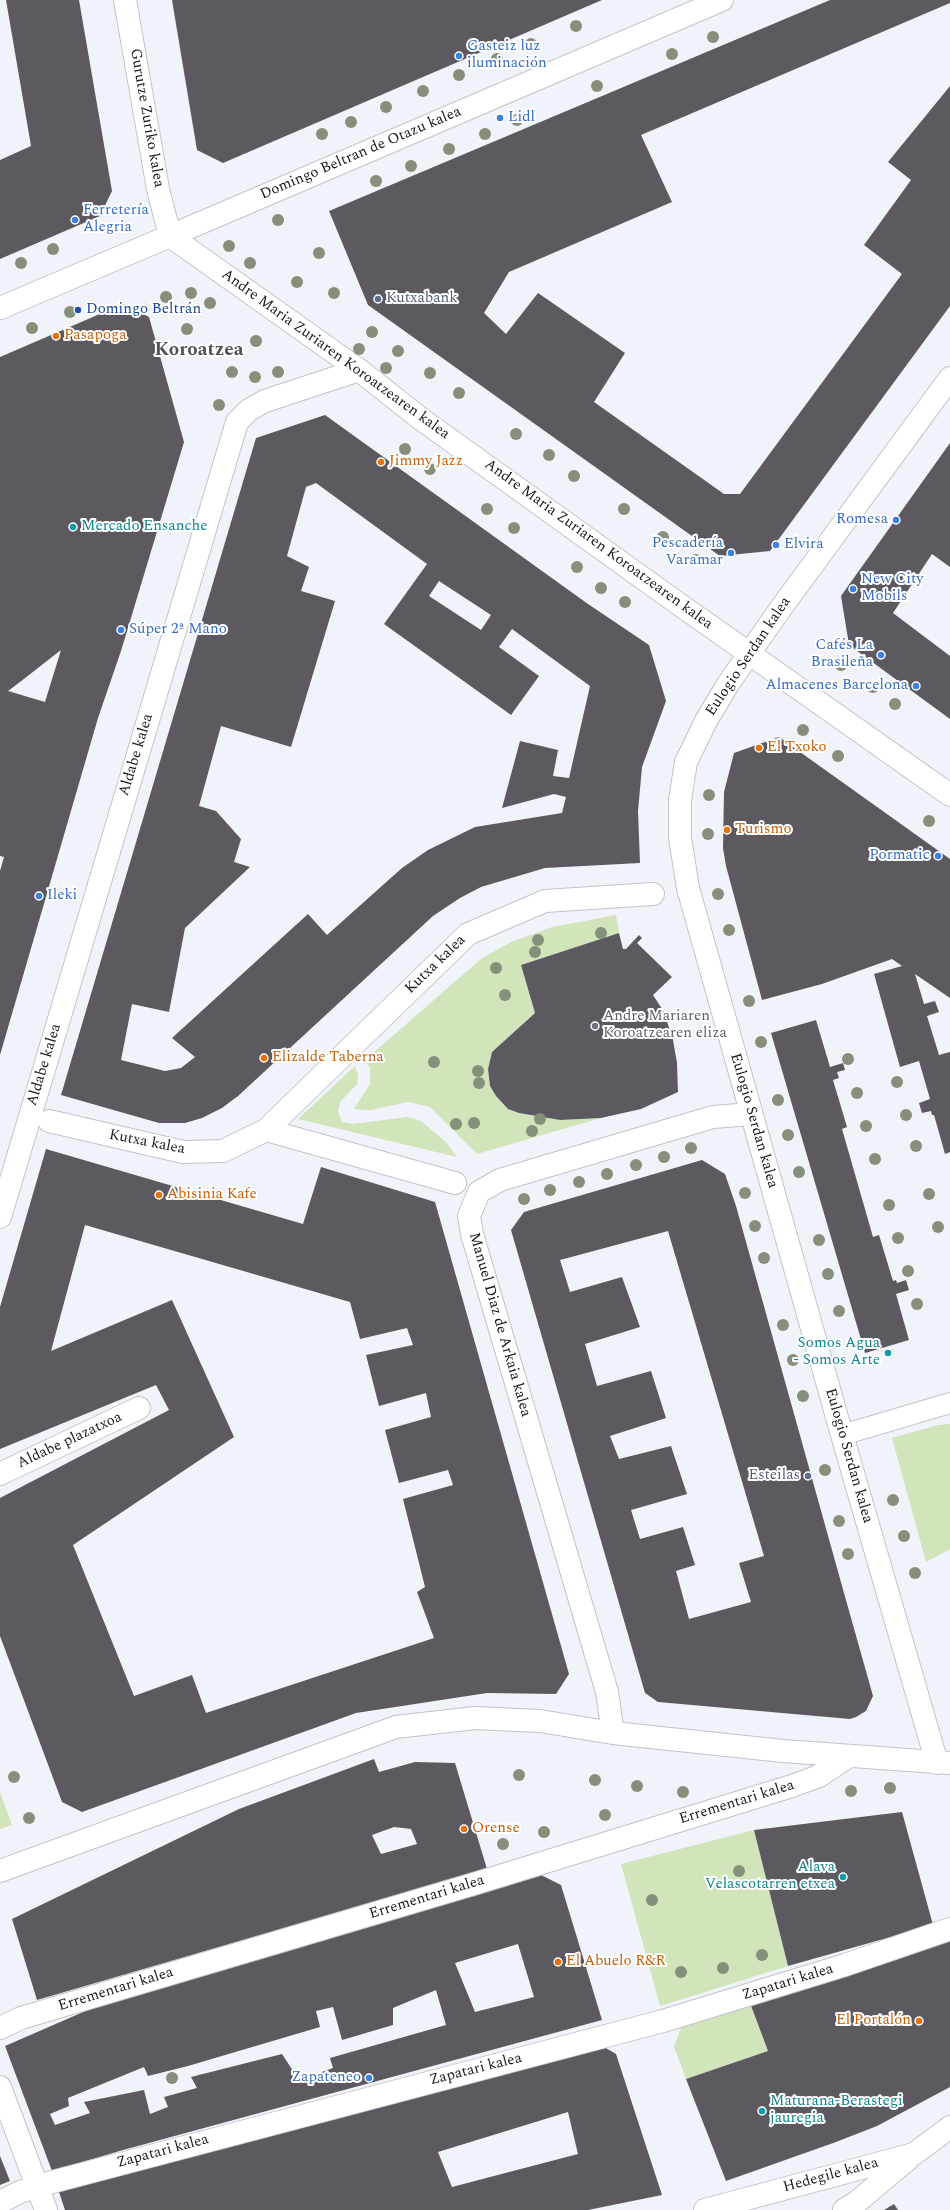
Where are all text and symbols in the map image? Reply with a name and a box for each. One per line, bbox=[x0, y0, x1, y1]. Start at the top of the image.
place label: Gasteiz luz iluminación bbox=[467, 38, 547, 73]
street label: Gurutze Zuriko kalea bbox=[125, 47, 167, 189]
marker: Gasteiz luz iluminación bbox=[454, 51, 464, 61]
street label: Domingo Beltran de Otazu kalea bbox=[258, 103, 464, 205]
place label: Lidl bbox=[508, 109, 535, 127]
marker: Lidl bbox=[495, 113, 505, 123]
place label: Ferretería Alegria bbox=[83, 202, 149, 237]
marker: Ferretería Alegria bbox=[70, 215, 80, 225]
street label: Andre Maria Zuriaren Koroatzearen kalea bbox=[217, 266, 453, 444]
place label: Kutxabank bbox=[386, 290, 458, 308]
marker: Kutxabank bbox=[373, 294, 383, 304]
place label: Domingo Beltrán bbox=[86, 301, 201, 319]
marker: Domingo Beltrán bbox=[73, 305, 83, 315]
place label: Pasapoga bbox=[64, 327, 126, 345]
marker: Pasapoga bbox=[51, 331, 61, 341]
district label: Koroatzea bbox=[154, 340, 244, 362]
place label: Jimmy Jazz bbox=[389, 453, 463, 471]
street label: Andre Maria Zuriaren Koroatzearen kalea bbox=[480, 456, 716, 634]
marker: Jimmy Jazz bbox=[376, 457, 386, 467]
place label: Romesa bbox=[836, 511, 888, 529]
marker: Romesa bbox=[891, 515, 901, 525]
place label: Mercado Ensanche bbox=[81, 518, 208, 536]
marker: Mercado Ensanche bbox=[68, 522, 78, 532]
place label: Pescadería Varamar bbox=[652, 535, 723, 570]
place label: Elvira bbox=[784, 536, 824, 554]
marker: Elvira bbox=[771, 540, 781, 550]
marker: Pescadería Varamar bbox=[726, 548, 736, 558]
place label: New City Mobils bbox=[861, 571, 923, 606]
marker: New City Mobils bbox=[848, 584, 858, 594]
street label: Eulogio Serdan kalea bbox=[703, 594, 795, 720]
place label: Súper 2ª Mano bbox=[129, 621, 227, 639]
marker: Súper 2ª Mano bbox=[116, 625, 126, 635]
place label: Cafés La Brasileña bbox=[811, 637, 873, 672]
marker: Cafés La Brasileña bbox=[876, 650, 886, 660]
place label: Almacenes Barcelona bbox=[766, 677, 908, 695]
marker: Almacenes Barcelona bbox=[911, 681, 921, 691]
street label: Aldabe kalea bbox=[116, 712, 158, 798]
place label: El Txoko bbox=[767, 739, 827, 757]
marker: El Txoko bbox=[754, 743, 764, 753]
place label: Turismo bbox=[735, 821, 792, 839]
marker: Turismo bbox=[722, 825, 732, 835]
place label: Pormatic bbox=[869, 847, 930, 865]
marker: Pormatic bbox=[933, 851, 943, 861]
place label: Ileki bbox=[47, 887, 77, 905]
marker: Ileki bbox=[34, 891, 44, 901]
street label: Kutxa kalea bbox=[402, 932, 470, 998]
place label: Andre Mariaren Koroatzearen eliza bbox=[603, 1008, 727, 1043]
marker: Andre Mariaren Koroatzearen eliza bbox=[590, 1021, 600, 1031]
street label: Aldabe kalea bbox=[24, 1022, 66, 1108]
place label: Elizalde Taberna bbox=[272, 1049, 384, 1067]
street label: Eulogio Serdan kalea bbox=[725, 1051, 781, 1191]
marker: Elizalde Taberna bbox=[259, 1053, 269, 1063]
street label: Kutxa kalea bbox=[107, 1127, 187, 1159]
place label: Abisinia Kafe bbox=[167, 1186, 257, 1204]
marker: Abisinia Kafe bbox=[154, 1190, 164, 1200]
street label: Manuel Diaz de Arkaia kalea bbox=[464, 1231, 534, 1419]
place label: Somos Agua - Somos Arte bbox=[793, 1335, 880, 1370]
marker: Somos Agua - Somos Arte bbox=[883, 1348, 893, 1358]
street label: Eulogio Serdan kalea bbox=[820, 1386, 876, 1526]
street label: Aldabe plazatxoa bbox=[15, 1409, 125, 1473]
place label: Esteilas bbox=[748, 1467, 800, 1485]
marker: Esteilas bbox=[803, 1471, 813, 1481]
street label: Errementari kalea bbox=[677, 1777, 797, 1829]
place label: Orense bbox=[472, 1820, 520, 1838]
marker: Orense bbox=[459, 1824, 469, 1834]
place label: Alava Velascotarren etxea bbox=[705, 1859, 835, 1894]
street label: Errementari kalea bbox=[367, 1872, 487, 1924]
marker: Alava Velascotarren etxea bbox=[838, 1872, 848, 1882]
place label: El Abuelo R&R bbox=[566, 1953, 665, 1971]
marker: El Abuelo R&R bbox=[553, 1957, 563, 1967]
street label: Zapatari kalea bbox=[740, 1961, 836, 2005]
street label: Errementari kalea bbox=[56, 1964, 176, 2016]
place label: El Portalón bbox=[836, 2012, 911, 2030]
marker: El Portalón bbox=[914, 2016, 924, 2026]
street label: Zapatari kalea bbox=[428, 2050, 524, 2090]
place label: Zapateneo bbox=[291, 2069, 361, 2087]
marker: Zapateneo bbox=[364, 2073, 374, 2083]
place label: Maturana-Berastegi jauregia bbox=[770, 2093, 903, 2128]
marker: Maturana-Berastegi jauregia bbox=[757, 2106, 767, 2116]
street label: Zapatari kalea bbox=[115, 2131, 211, 2173]
street label: Hedegile kalea bbox=[781, 2155, 881, 2197]

